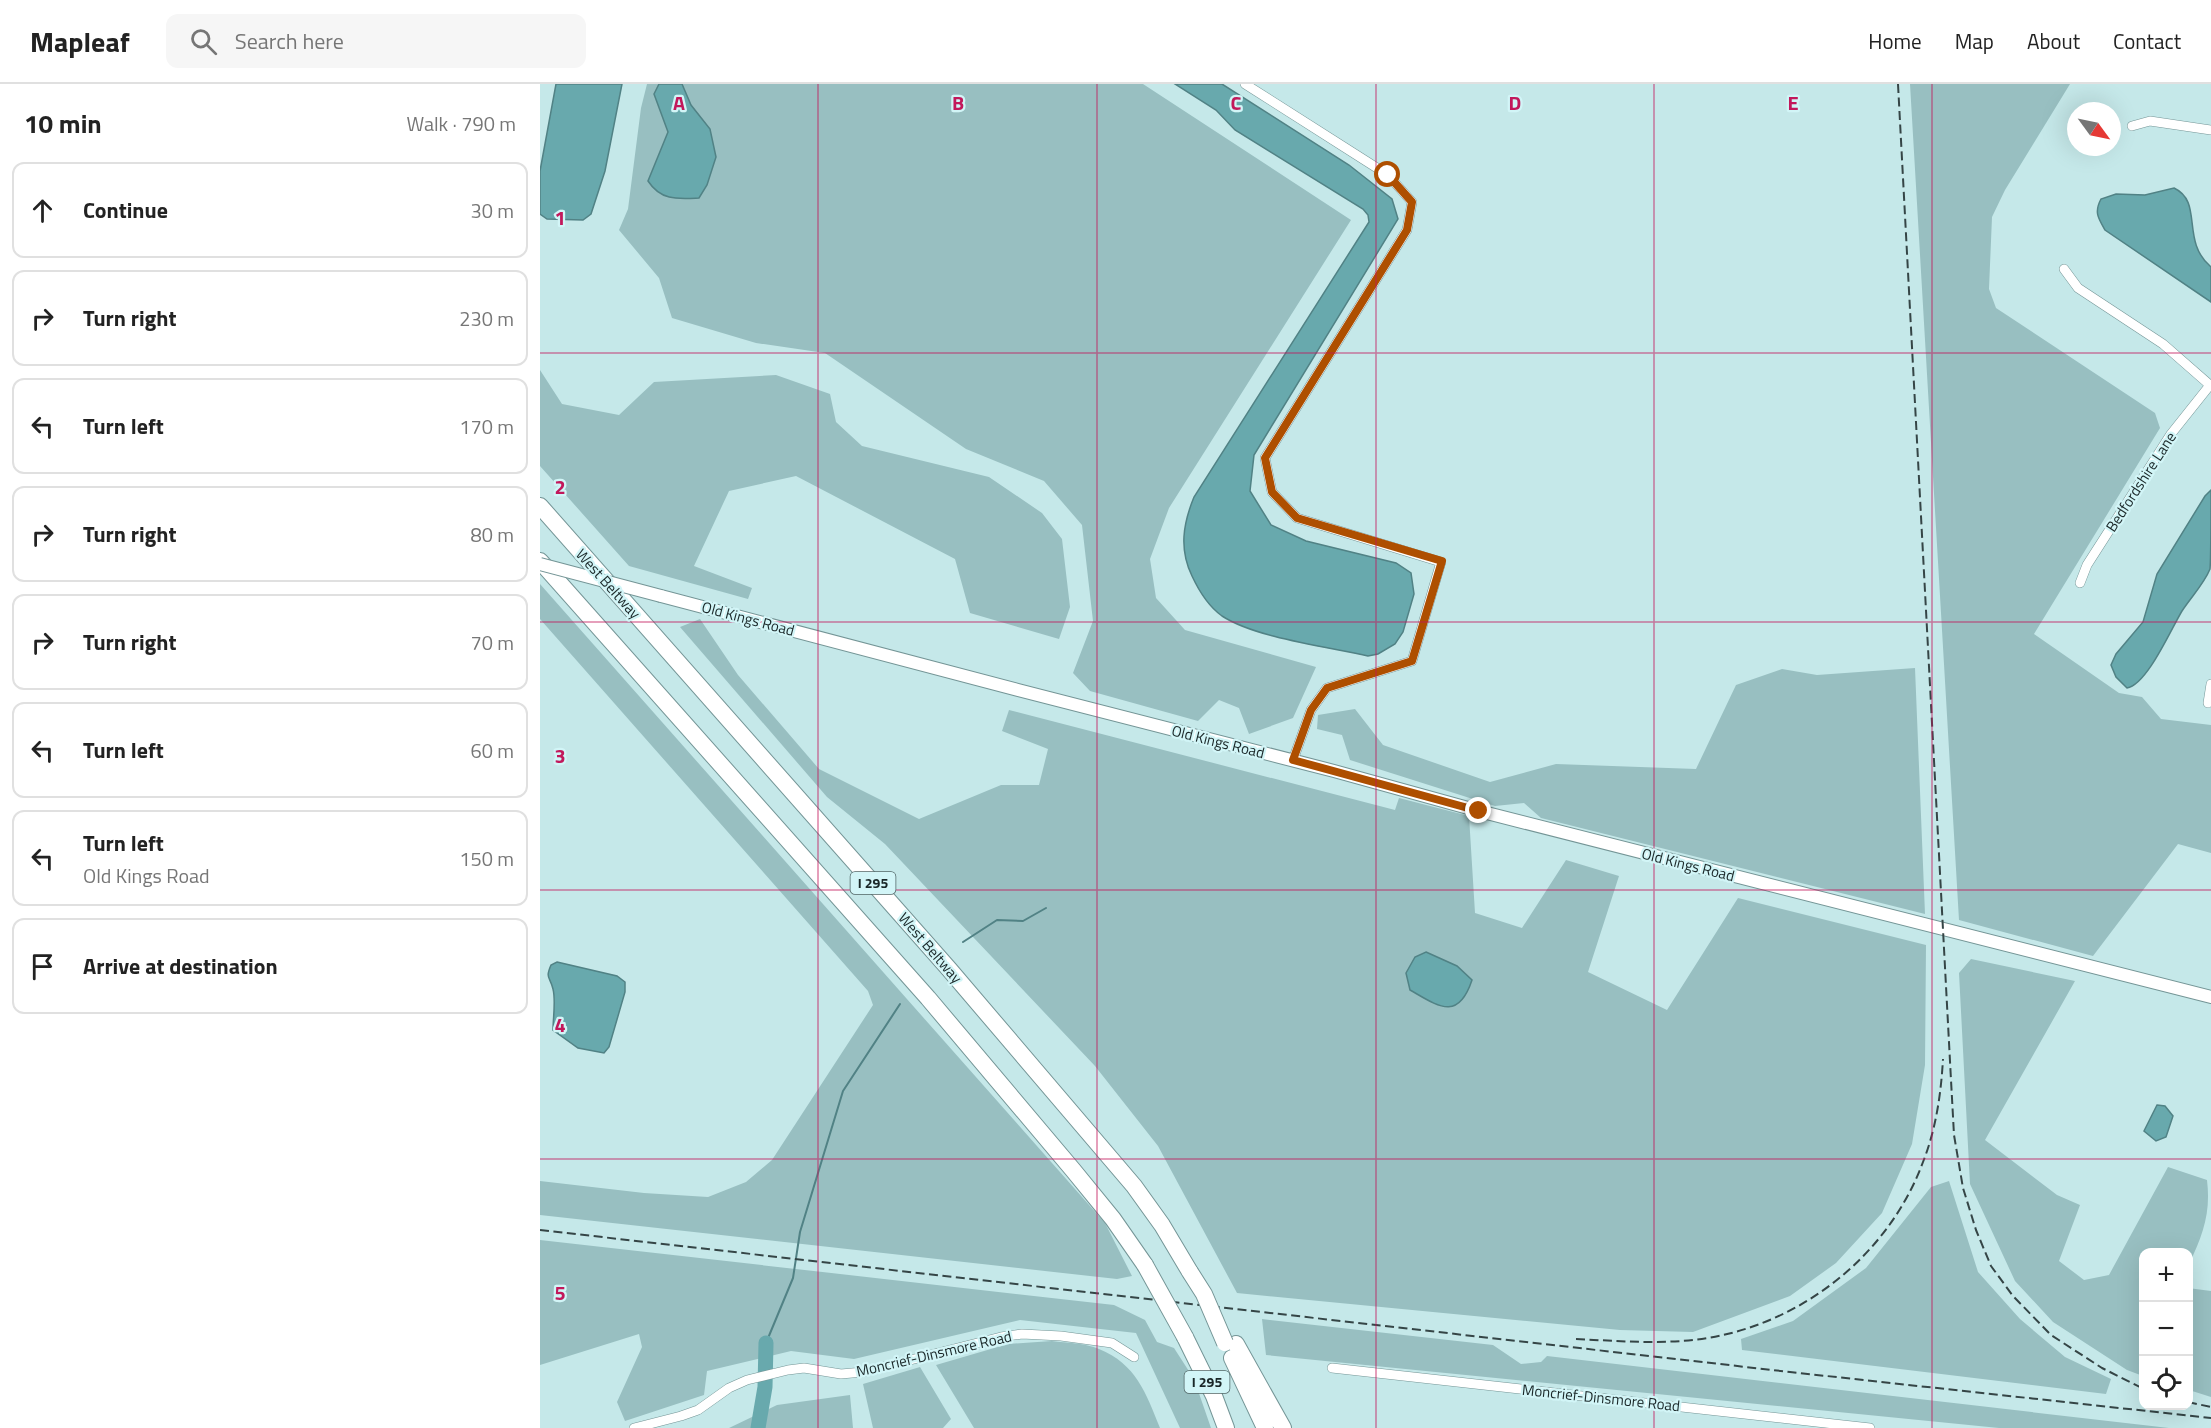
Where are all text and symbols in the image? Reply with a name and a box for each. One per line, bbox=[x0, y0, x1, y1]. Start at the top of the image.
search box bbox=[166, 14, 586, 68]
text: Mapleaf bbox=[30, 20, 130, 63]
text: Search here bbox=[235, 24, 344, 58]
icon: search bbox=[187, 25, 220, 58]
text: Home bbox=[1868, 25, 1922, 57]
text: Map bbox=[1955, 25, 1994, 57]
text: About bbox=[2027, 25, 2080, 57]
text: Contact bbox=[2113, 25, 2181, 57]
text: A bbox=[673, 87, 685, 118]
text: B bbox=[952, 87, 964, 118]
text: C bbox=[1231, 87, 1242, 118]
text: D bbox=[1509, 87, 1521, 118]
text: E bbox=[1787, 87, 1799, 118]
north arrow bbox=[2067, 102, 2121, 156]
text: 10 min bbox=[24, 104, 102, 143]
text: Walk · 790 m bbox=[407, 108, 516, 139]
route start bbox=[1374, 161, 1400, 187]
text: Continue bbox=[83, 193, 168, 227]
icon: ahead bbox=[26, 194, 59, 227]
text: 30 m bbox=[470, 195, 514, 226]
text: 1 bbox=[554, 202, 566, 233]
text: Turn right bbox=[83, 301, 177, 335]
icon: right bbox=[26, 302, 59, 335]
text: 230 m bbox=[459, 303, 514, 334]
text: Turn left bbox=[83, 409, 164, 443]
icon: left bbox=[26, 410, 59, 443]
text: 170 m bbox=[459, 411, 514, 442]
street label: Bedfordshire Lane bbox=[2100, 427, 2182, 536]
text: 2 bbox=[554, 471, 566, 502]
text: Turn right bbox=[83, 517, 177, 551]
icon: right bbox=[26, 518, 59, 551]
text: 80 m bbox=[470, 519, 514, 550]
street label: West Beltway bbox=[570, 543, 646, 624]
street label: Old Kings Road bbox=[699, 595, 797, 642]
text: Turn right bbox=[83, 625, 177, 659]
icon: right bbox=[26, 626, 59, 659]
text: 70 m bbox=[470, 627, 514, 658]
street label: Old Kings Road bbox=[1169, 719, 1267, 764]
text: Turn left bbox=[83, 733, 164, 767]
icon: left bbox=[26, 734, 59, 767]
text: 60 m bbox=[470, 735, 514, 766]
text: 3 bbox=[554, 740, 566, 771]
route end bbox=[1465, 797, 1491, 823]
text: Turn left bbox=[83, 826, 164, 860]
icon: left bbox=[26, 842, 59, 875]
street label: Old Kings Road bbox=[1639, 842, 1737, 887]
text: 150 m bbox=[459, 843, 514, 874]
text: Old Kings Road bbox=[83, 860, 210, 891]
road number: I 295 bbox=[850, 872, 896, 894]
street label: West Beltway bbox=[893, 907, 968, 988]
text: Arrive at destination bbox=[83, 949, 278, 983]
icon: arrive bbox=[26, 950, 59, 983]
text: 4 bbox=[554, 1009, 566, 1040]
map controls bbox=[2139, 1248, 2193, 1410]
button: + bbox=[2139, 1248, 2193, 1302]
text: 5 bbox=[554, 1277, 566, 1308]
button: − bbox=[2139, 1302, 2193, 1356]
street label: Moncrief-Dinsmore Road bbox=[854, 1324, 1014, 1383]
button: locate bbox=[2139, 1356, 2193, 1410]
road number: I 295 bbox=[1184, 1371, 1230, 1393]
street label: Moncrief-Dinsmore Road bbox=[1521, 1378, 1681, 1417]

